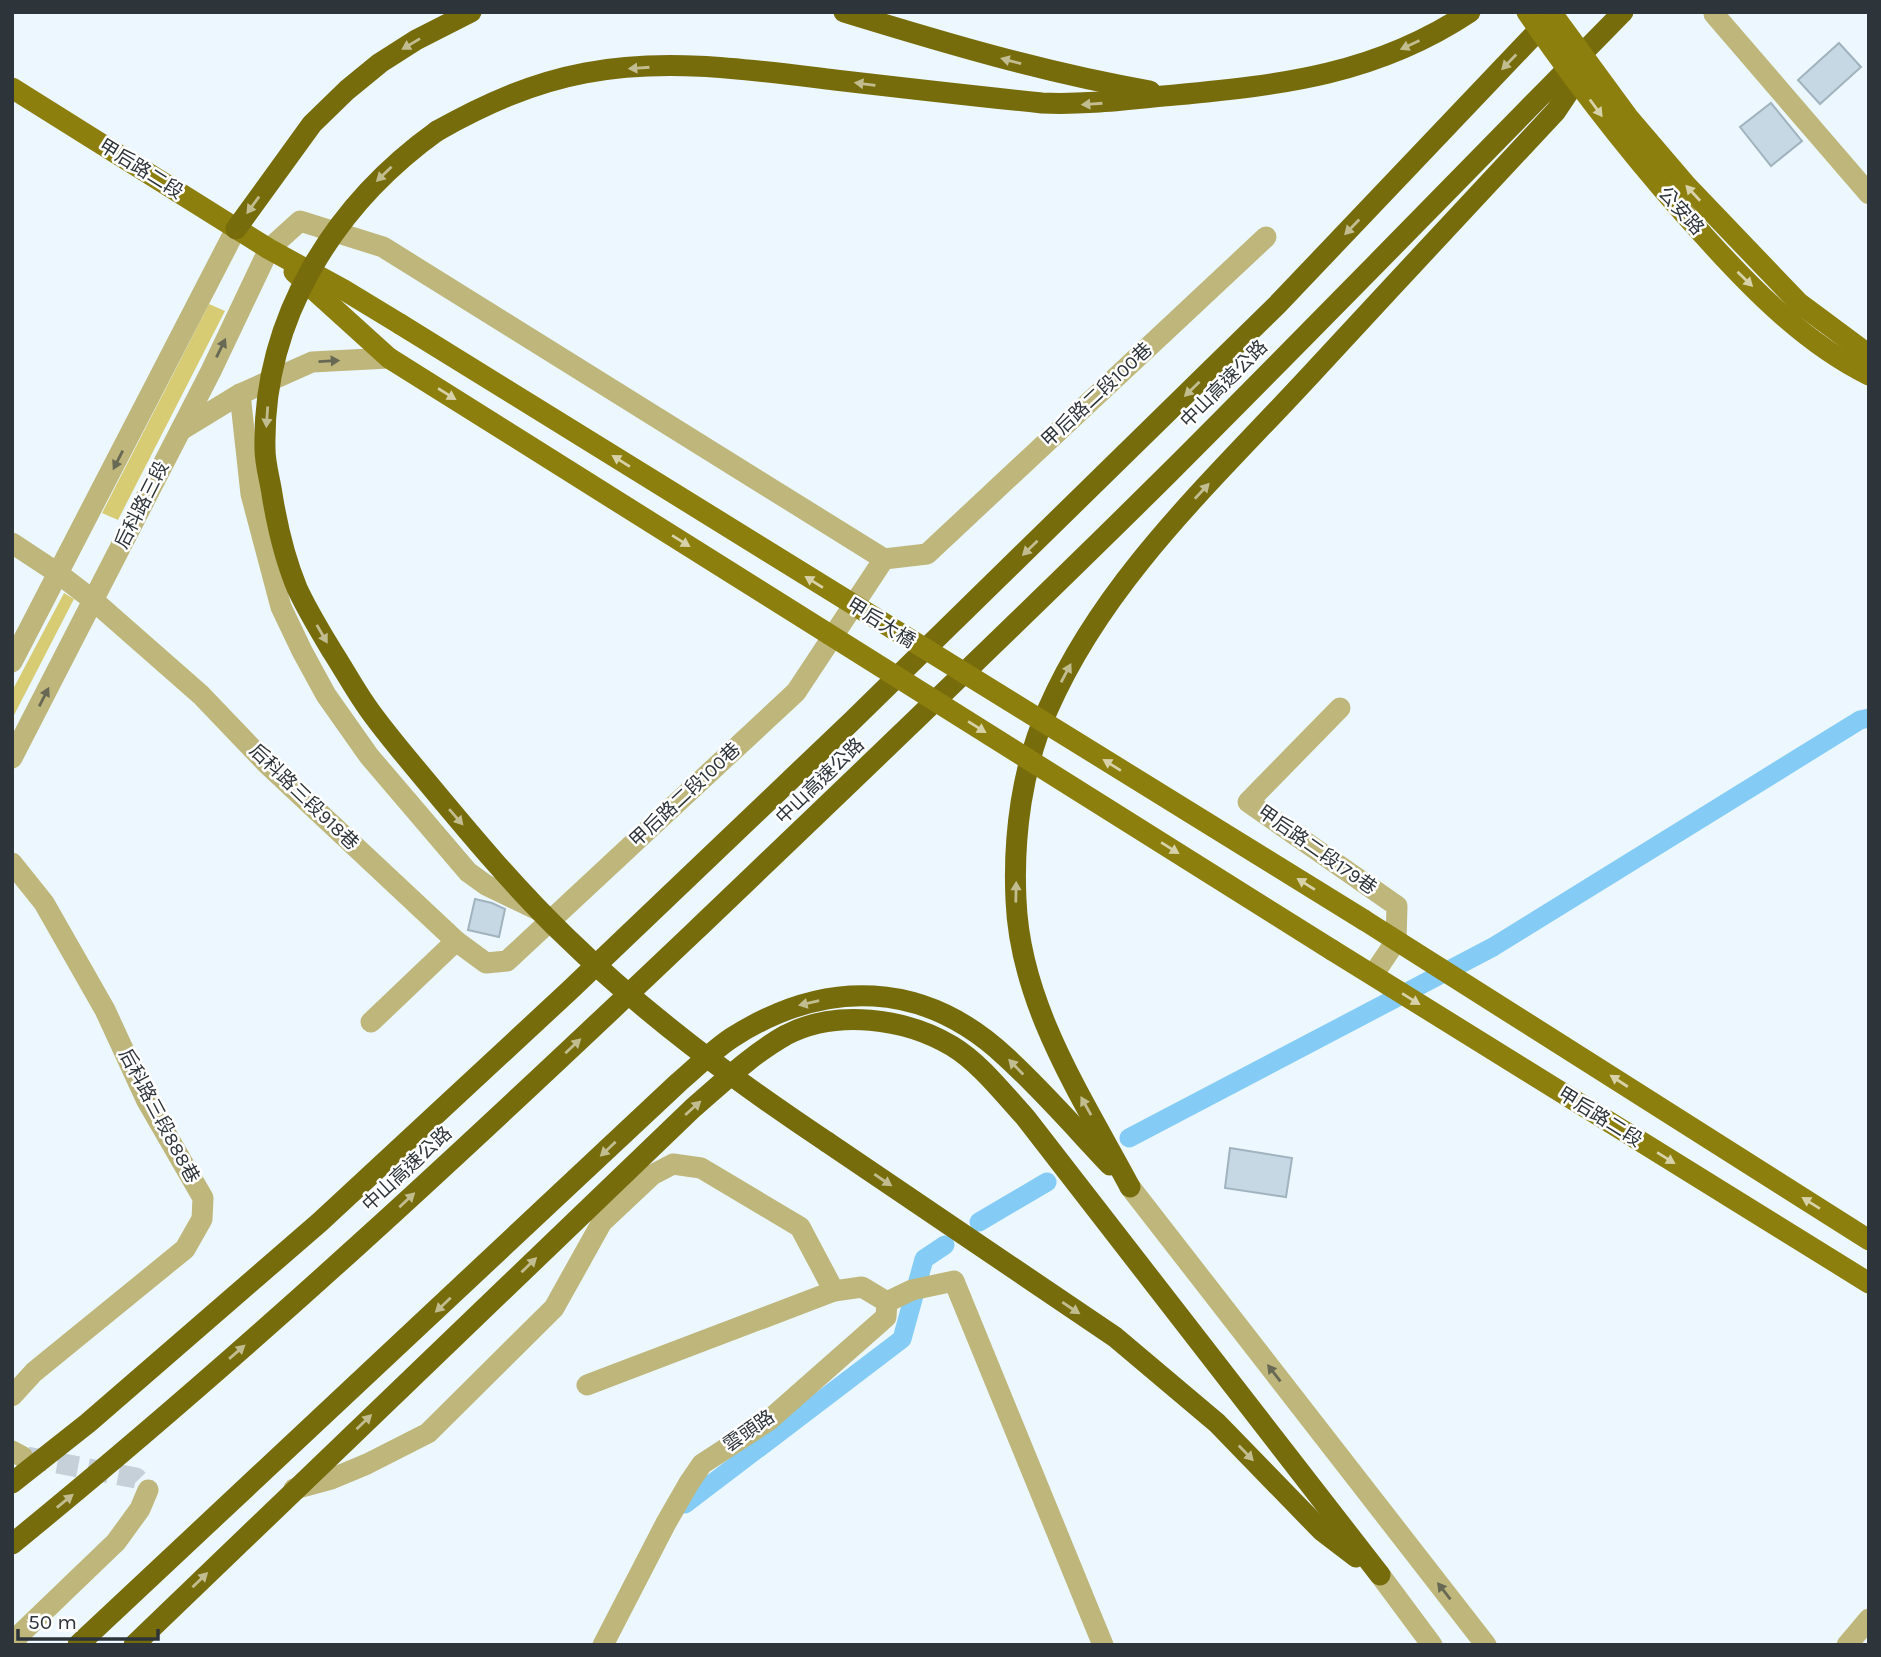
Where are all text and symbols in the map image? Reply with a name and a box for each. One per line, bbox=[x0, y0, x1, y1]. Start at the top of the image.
one-way arrow bbox=[401, 38, 420, 50]
one-way arrow bbox=[1400, 39, 1420, 51]
one-way arrow bbox=[1501, 53, 1517, 70]
one-way arrow bbox=[1000, 55, 1022, 66]
one-way arrow bbox=[628, 62, 650, 73]
one-way arrow bbox=[854, 78, 876, 89]
one-way arrow bbox=[1080, 98, 1102, 109]
one-way arrow bbox=[1588, 98, 1603, 116]
street label: 甲后路二段 bbox=[95, 134, 187, 204]
one-way arrow bbox=[376, 165, 393, 181]
street label: 公安路 bbox=[1654, 182, 1708, 240]
one-way arrow bbox=[1685, 184, 1702, 201]
one-way arrow bbox=[247, 196, 261, 214]
one-way arrow bbox=[1344, 218, 1360, 235]
one-way arrow bbox=[1736, 270, 1753, 286]
street label: 中山高速公路 bbox=[1176, 336, 1272, 432]
one-way arrow bbox=[216, 338, 227, 358]
street label: 甲后路二段100巷 bbox=[1037, 338, 1157, 452]
one-way arrow bbox=[318, 356, 340, 367]
one-way arrow bbox=[1184, 380, 1201, 396]
one-way arrow bbox=[437, 388, 456, 401]
one-way arrow bbox=[261, 406, 272, 428]
one-way arrow bbox=[112, 450, 123, 470]
one-way arrow bbox=[612, 455, 631, 468]
street label: 后科路三段 bbox=[111, 458, 173, 552]
one-way arrow bbox=[1194, 482, 1210, 500]
one-way arrow bbox=[671, 535, 690, 548]
one-way arrow bbox=[1021, 539, 1038, 556]
one-way arrow bbox=[805, 575, 824, 588]
street label: 甲后大橋 bbox=[843, 594, 919, 652]
one-way arrow bbox=[316, 624, 328, 643]
one-way arrow bbox=[1059, 662, 1071, 682]
one-way arrow bbox=[38, 687, 49, 707]
one-way arrow bbox=[967, 721, 987, 734]
street label: 中山高速公路 bbox=[771, 733, 869, 829]
street label: 甲后路二段100巷 bbox=[625, 738, 745, 852]
street label: 后科路三段918巷 bbox=[245, 739, 363, 855]
one-way arrow bbox=[1103, 759, 1122, 772]
street label: 甲后路二段179巷 bbox=[1253, 801, 1381, 899]
one-way arrow bbox=[448, 808, 463, 825]
one-way arrow bbox=[1160, 842, 1179, 855]
one-way arrow bbox=[1297, 878, 1316, 891]
one-way arrow bbox=[1011, 881, 1022, 903]
one-way arrow bbox=[1401, 992, 1420, 1005]
one-way arrow bbox=[798, 998, 820, 1009]
one-way arrow bbox=[565, 1037, 582, 1054]
street label: 后科路三段888巷 bbox=[114, 1045, 204, 1187]
one-way arrow bbox=[1008, 1059, 1024, 1076]
one-way arrow bbox=[1609, 1075, 1629, 1088]
street label: 甲后路二段 bbox=[1554, 1082, 1646, 1152]
one-way arrow bbox=[1080, 1096, 1092, 1115]
one-way arrow bbox=[685, 1101, 702, 1116]
street label: 中山高速公路 bbox=[358, 1122, 456, 1216]
one-way arrow bbox=[600, 1140, 617, 1156]
one-way arrow bbox=[1657, 1151, 1676, 1164]
one-way arrow bbox=[874, 1173, 892, 1187]
one-way arrow bbox=[398, 1193, 415, 1209]
one-way arrow bbox=[1801, 1197, 1821, 1210]
one-way arrow bbox=[520, 1258, 537, 1274]
one-way arrow bbox=[434, 1297, 452, 1313]
one-way arrow bbox=[1062, 1301, 1081, 1314]
one-way arrow bbox=[228, 1344, 246, 1360]
one-way arrow bbox=[1267, 1364, 1282, 1382]
street label: 雲頭路 bbox=[719, 1406, 779, 1456]
one-way arrow bbox=[355, 1415, 372, 1431]
one-way arrow bbox=[1238, 1445, 1254, 1461]
one-way arrow bbox=[57, 1494, 74, 1509]
one-way arrow bbox=[192, 1572, 209, 1589]
one-way arrow bbox=[1438, 1582, 1452, 1600]
scale bar bbox=[18, 1598, 158, 1642]
text: 50 m bbox=[28, 1610, 77, 1634]

